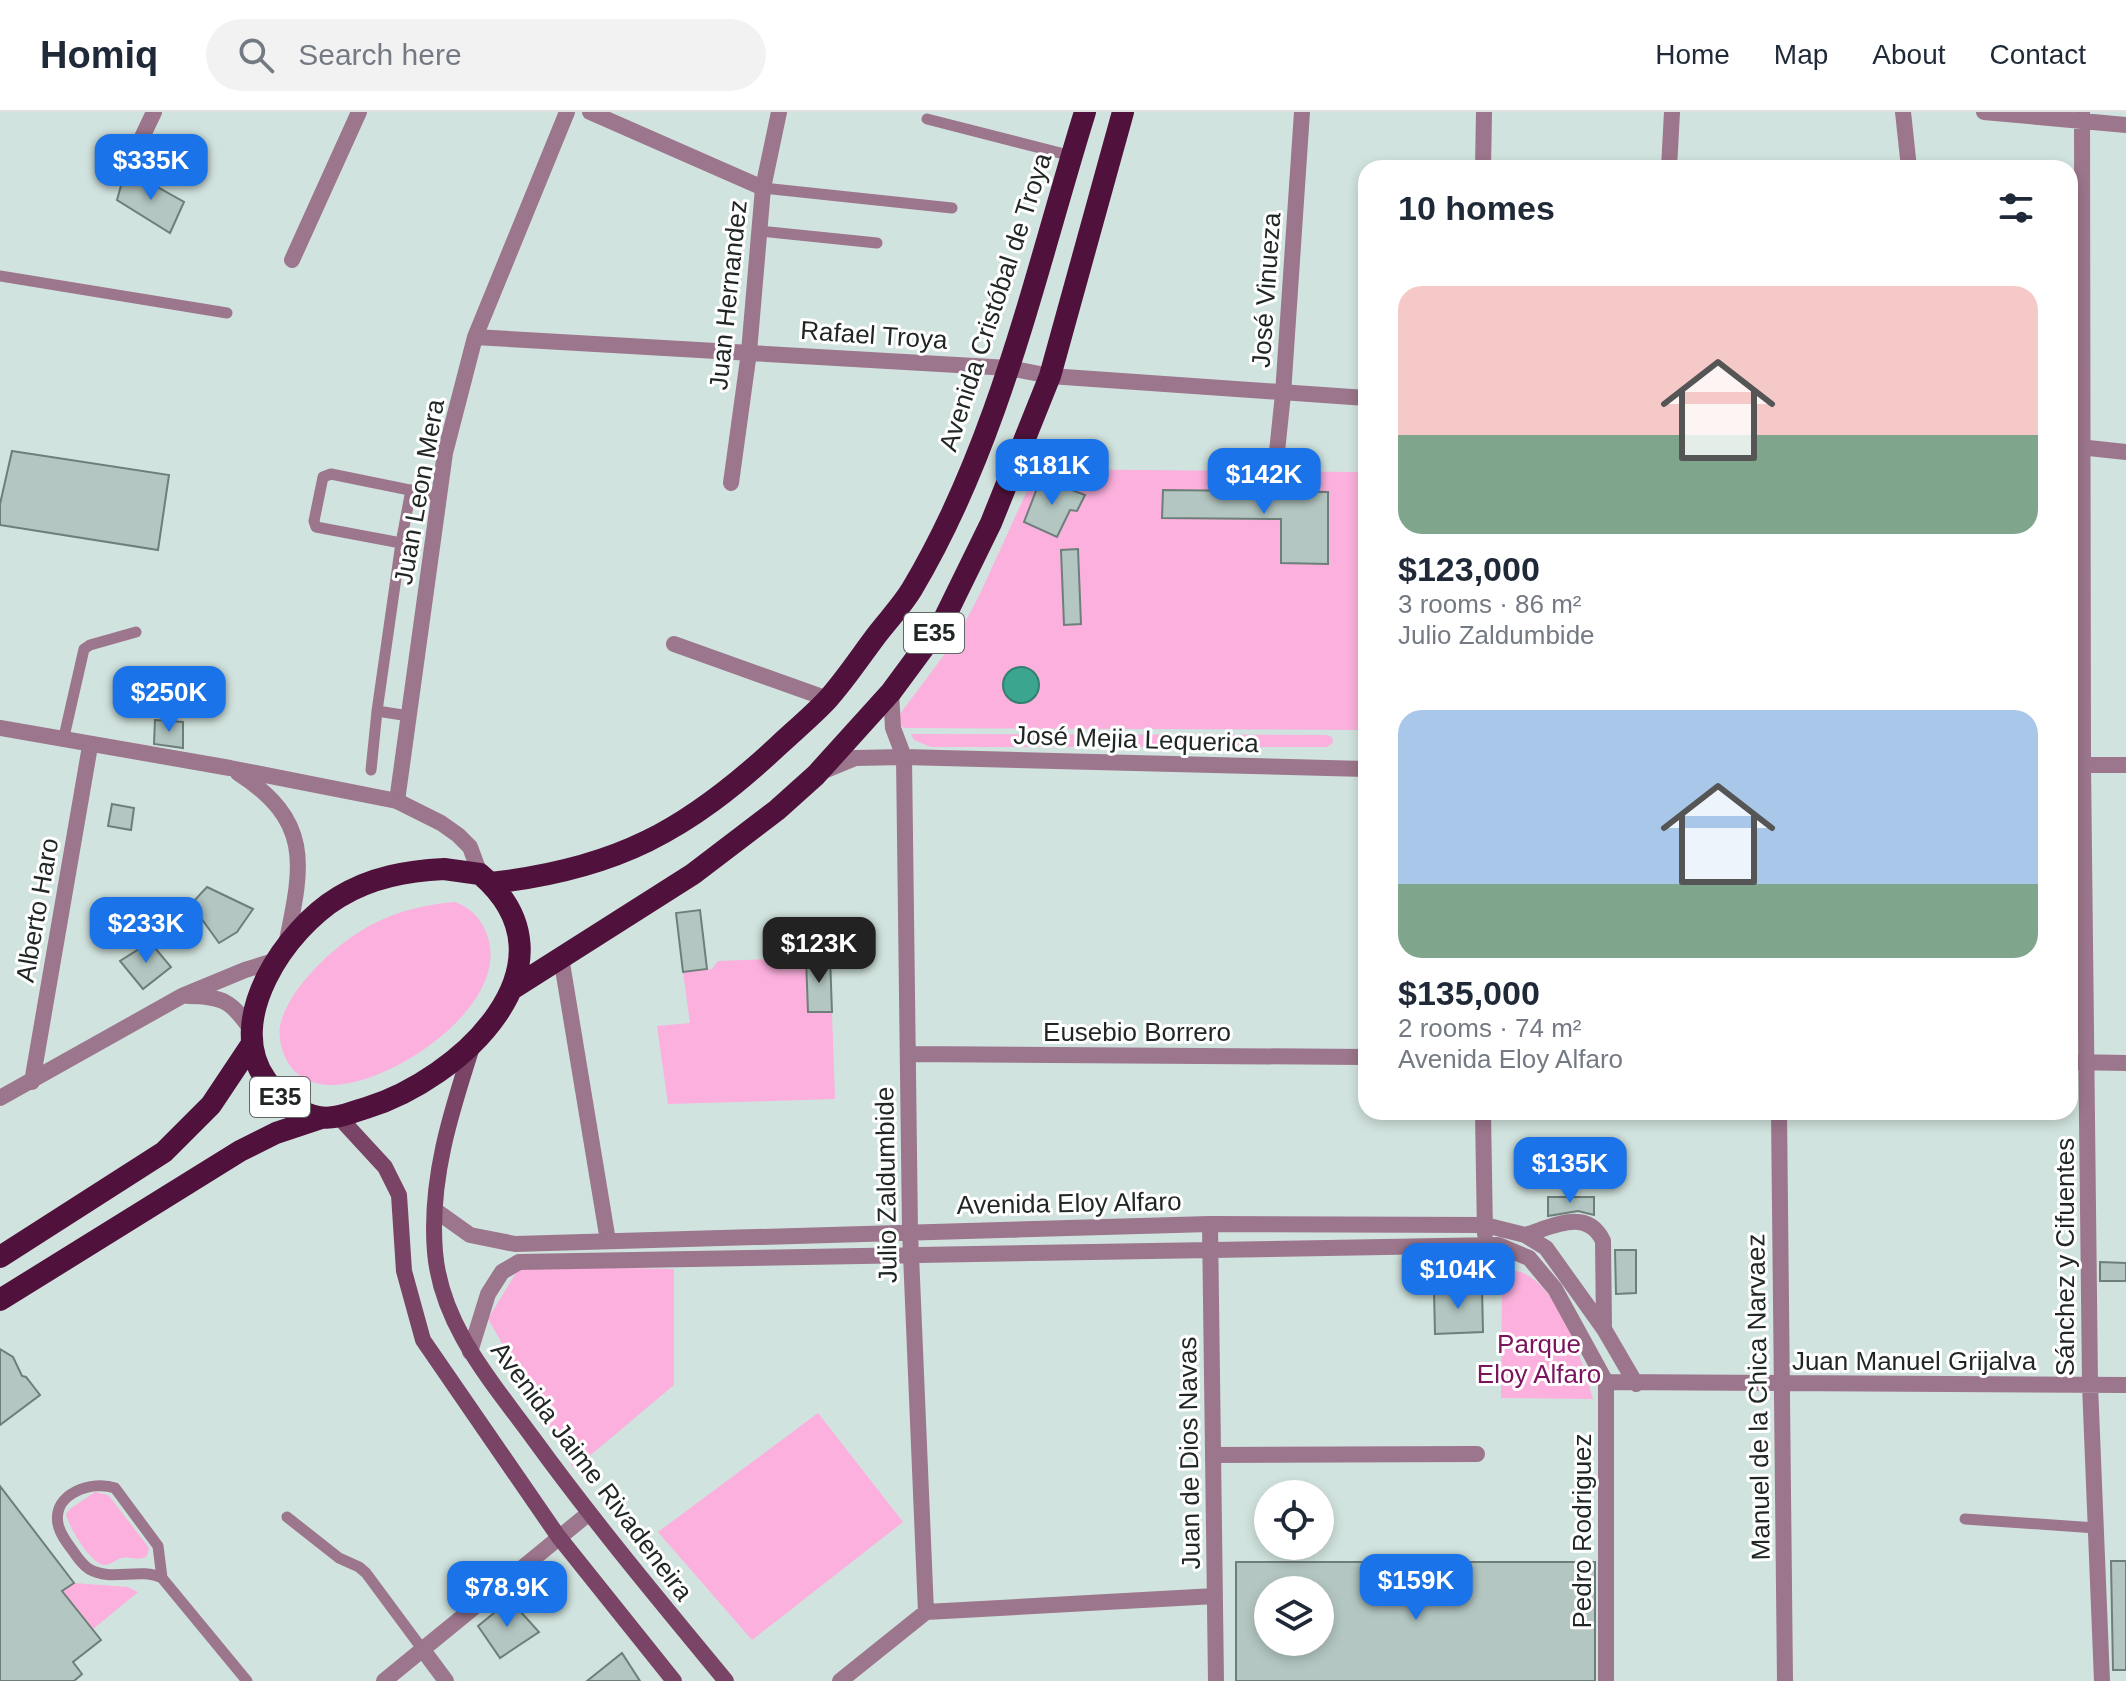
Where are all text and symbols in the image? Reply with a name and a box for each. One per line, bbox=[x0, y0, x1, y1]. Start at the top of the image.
search box bbox=[206, 19, 766, 91]
icon: search bbox=[234, 33, 278, 77]
text: Homiq bbox=[40, 34, 158, 76]
text: Search here bbox=[298, 38, 462, 71]
text: Home bbox=[1655, 39, 1730, 70]
text: Map bbox=[1774, 39, 1828, 70]
text: About bbox=[1872, 39, 1946, 70]
text: Contact bbox=[1990, 39, 2086, 70]
pin: $335K bbox=[95, 134, 207, 202]
text: $335K bbox=[113, 145, 189, 175]
street label: Avenida Cristóbal de Troya bbox=[933, 149, 1058, 455]
icon: filters bbox=[1994, 186, 2038, 230]
text: 10 homes bbox=[1398, 189, 1555, 227]
street label: Juan Hernandez bbox=[703, 199, 753, 391]
street label: José Vinueza bbox=[1246, 211, 1286, 369]
street label: Rafael Troya bbox=[799, 315, 949, 355]
icon: home bbox=[1646, 338, 1790, 482]
street label: Juan Leon Mera bbox=[388, 396, 450, 587]
pin: $181K bbox=[996, 439, 1108, 507]
pin: $142K bbox=[1208, 448, 1320, 516]
text: $181K bbox=[1014, 450, 1090, 480]
text: $142K bbox=[1226, 459, 1302, 489]
text: $123,000 bbox=[1398, 550, 1540, 588]
text: 3 rooms · 86 m² bbox=[1398, 589, 1582, 619]
road number: E35 bbox=[904, 613, 964, 653]
text: Julio Zaldumbide bbox=[1398, 620, 1595, 650]
pin: $250K bbox=[113, 666, 225, 734]
text: $250K bbox=[131, 677, 207, 707]
street label: José Mejia Lequerica bbox=[1013, 720, 1260, 758]
icon: home bbox=[1646, 762, 1790, 906]
street label: Alberto Haro bbox=[10, 836, 64, 984]
pin: $233K bbox=[90, 897, 202, 965]
text: $233K bbox=[108, 908, 184, 938]
pin: $123K bbox=[763, 917, 875, 985]
text: $123K bbox=[781, 928, 857, 958]
text: $135,000 bbox=[1398, 974, 1540, 1012]
text: 2 rooms · 74 m² bbox=[1398, 1013, 1582, 1043]
street label: Eusebio Borrero bbox=[1043, 1017, 1231, 1047]
text: Avenida Eloy Alfaro bbox=[1398, 1044, 1623, 1074]
road number: E35 bbox=[250, 1077, 310, 1117]
street label: Julio Zaldumbide bbox=[869, 1086, 903, 1284]
pin: $135K bbox=[1514, 1137, 1626, 1205]
street label: Sánchez y Cifuentes bbox=[2050, 1138, 2080, 1376]
text: $135K bbox=[1532, 1148, 1608, 1178]
street label: Avenida Eloy Alfaro bbox=[956, 1186, 1182, 1220]
street label: Manuel de la Chica Narvaez bbox=[1740, 1233, 1776, 1561]
pin: $104K bbox=[1402, 1243, 1514, 1311]
text: $104K bbox=[1420, 1254, 1496, 1284]
park label: Parque Eloy Alfaro bbox=[1477, 1329, 1601, 1389]
street label: Avenida Jaime Rivadeneira bbox=[485, 1336, 699, 1607]
street label: Juan de Dios Navas bbox=[1172, 1336, 1206, 1570]
street label: Juan Manuel Grijalva bbox=[1792, 1346, 2037, 1376]
street label: Pedro Rodriguez bbox=[1567, 1433, 1597, 1629]
map controls bbox=[1254, 1480, 1334, 1656]
button: locate bbox=[1254, 1480, 1334, 1560]
pin: $159K bbox=[1360, 1554, 1472, 1622]
pin: $78.9K bbox=[442, 1561, 572, 1629]
text: $159K bbox=[1378, 1565, 1454, 1595]
text: $78.9K bbox=[465, 1572, 549, 1602]
button: layers bbox=[1254, 1576, 1334, 1656]

